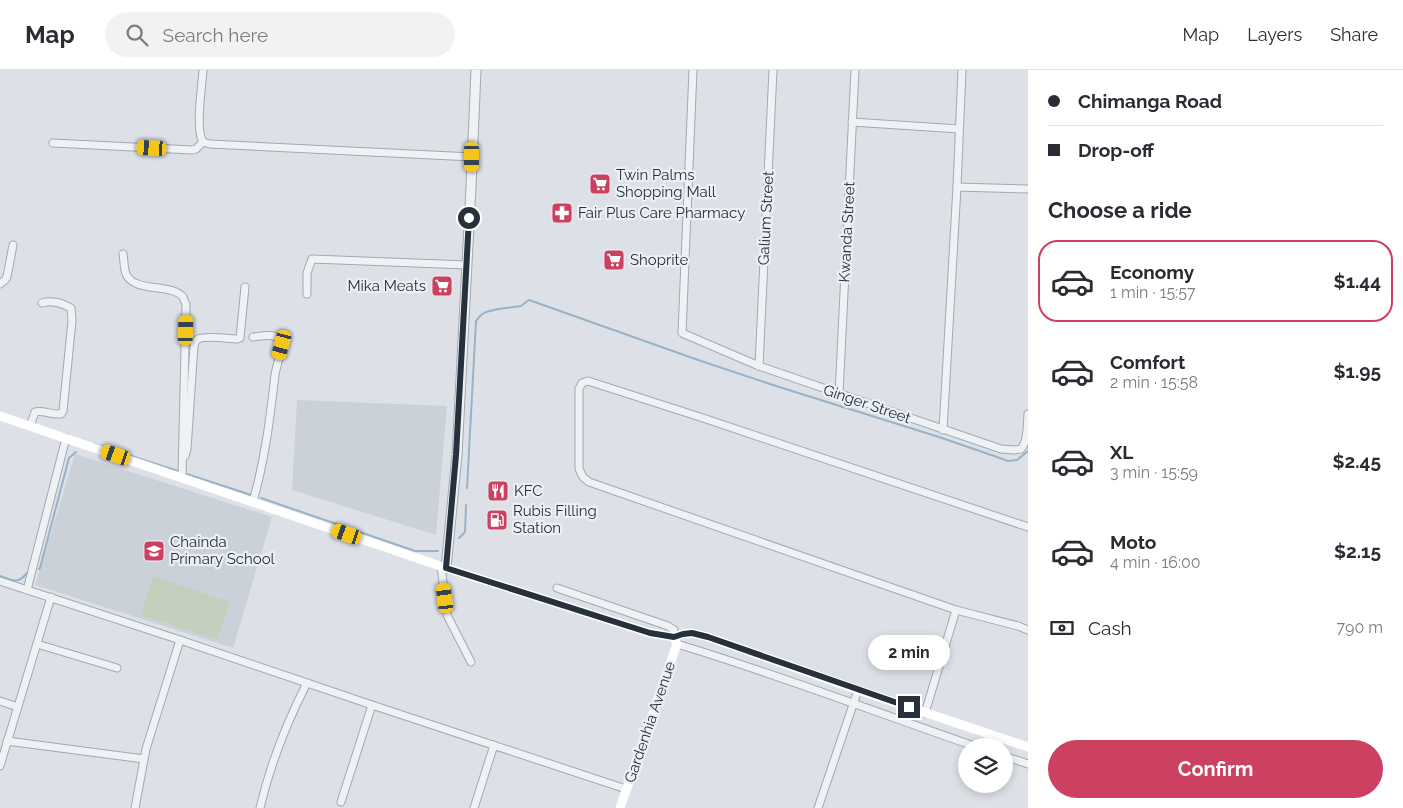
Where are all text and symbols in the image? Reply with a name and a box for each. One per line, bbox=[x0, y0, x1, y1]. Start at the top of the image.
search box bbox=[105, 12, 455, 57]
text: Map bbox=[25, 20, 75, 49]
icon: search bbox=[123, 21, 151, 49]
text: Search here bbox=[163, 24, 268, 46]
text: Map bbox=[1183, 24, 1219, 45]
text: Layers bbox=[1247, 24, 1302, 45]
text: Share bbox=[1330, 24, 1378, 45]
text: Chimanga Road bbox=[1078, 90, 1222, 112]
text: Drop-off bbox=[1078, 139, 1154, 161]
car bbox=[136, 140, 167, 156]
car bbox=[464, 142, 479, 172]
place label: Twin Palms Shopping Mall bbox=[616, 166, 717, 201]
street label: Galium Street bbox=[755, 170, 777, 266]
supermarket icon: Twin Palms Shopping Mall bbox=[588, 172, 612, 196]
street label: Kwanda Street bbox=[835, 181, 859, 283]
text: Choose a ride bbox=[1048, 197, 1192, 223]
pharmacy icon: Fair Plus Care Pharmacy bbox=[550, 201, 574, 225]
place label: Fair Plus Care Pharmacy bbox=[578, 204, 745, 222]
route start bbox=[458, 207, 480, 229]
supermarket icon: Shoprite bbox=[602, 248, 626, 272]
place label: Shoprite bbox=[630, 251, 688, 269]
icon: car bbox=[1050, 259, 1095, 304]
text: Economy bbox=[1110, 261, 1194, 283]
text: $1.44 bbox=[1334, 270, 1381, 292]
supermarket icon: Mika Meats bbox=[430, 274, 454, 298]
place label: Mika Meats bbox=[347, 277, 426, 295]
text: 1 min · 15:57 bbox=[1110, 283, 1195, 302]
car bbox=[177, 315, 194, 345]
car bbox=[270, 329, 293, 361]
icon: car bbox=[1050, 349, 1095, 394]
text: Comfort bbox=[1110, 351, 1185, 373]
text: $1.95 bbox=[1334, 360, 1381, 382]
text: 2 min · 15:58 bbox=[1110, 373, 1198, 392]
street label: Ginger Street bbox=[821, 381, 913, 427]
icon: car bbox=[1050, 439, 1095, 484]
text: XL bbox=[1110, 441, 1133, 463]
car bbox=[99, 443, 132, 467]
text: $2.45 bbox=[1333, 450, 1381, 472]
text: 3 min · 15:59 bbox=[1110, 463, 1198, 482]
restaurant icon: KFC bbox=[486, 479, 510, 503]
place label: KFC bbox=[514, 482, 543, 500]
place label: Rubis Filling Station bbox=[513, 502, 597, 537]
fuel station icon: Rubis Filling Station bbox=[485, 508, 509, 532]
car bbox=[330, 522, 363, 546]
icon: car bbox=[1050, 529, 1095, 574]
text: Moto bbox=[1110, 531, 1156, 553]
place label: Chainda Primary School bbox=[170, 533, 276, 568]
school or university icon: Chainda Primary School bbox=[142, 539, 166, 563]
text: $2.15 bbox=[1334, 540, 1381, 562]
text: 4 min · 16:00 bbox=[1110, 553, 1201, 572]
car bbox=[435, 582, 454, 614]
icon: cash bbox=[1048, 614, 1076, 642]
text: Cash bbox=[1088, 617, 1132, 639]
text: 790 m bbox=[1337, 618, 1383, 637]
callout: 2 min bbox=[868, 634, 950, 670]
text: 2 min bbox=[888, 643, 930, 662]
street label: Gardenhia Avenue bbox=[621, 659, 679, 785]
route end bbox=[898, 696, 920, 718]
map controls bbox=[958, 738, 1013, 793]
button: layers bbox=[958, 738, 1013, 793]
button: Confirm bbox=[1048, 740, 1383, 798]

